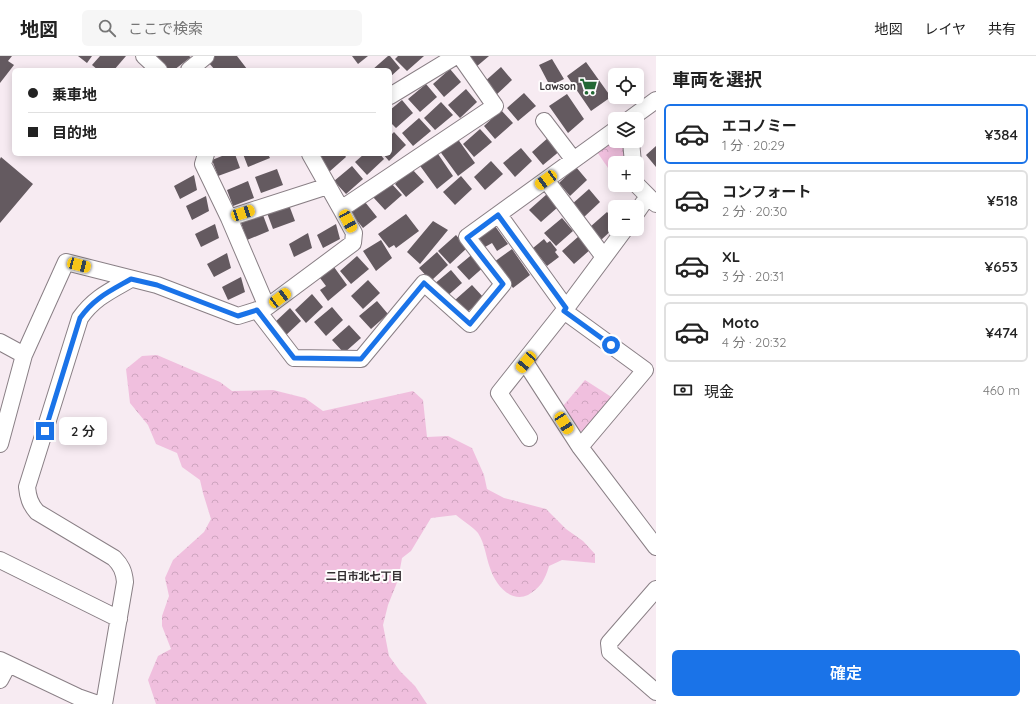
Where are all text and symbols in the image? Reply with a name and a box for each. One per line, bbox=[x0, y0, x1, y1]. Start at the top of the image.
search box bbox=[82, 10, 362, 46]
text: 地図 bbox=[20, 17, 58, 41]
icon: search bbox=[96, 17, 118, 39]
text: ここで検索 bbox=[128, 19, 203, 38]
text: 地図 bbox=[874, 20, 902, 38]
text: レイヤ bbox=[924, 20, 966, 38]
text: 共有 bbox=[988, 20, 1016, 38]
map controls bbox=[608, 68, 644, 236]
button: locate bbox=[608, 68, 644, 104]
text: 車両を選択 bbox=[672, 68, 762, 91]
supermarket icon: Lawson bbox=[579, 76, 599, 96]
place label: Lawson bbox=[540, 80, 576, 93]
text: 乗車地 bbox=[52, 85, 97, 104]
button: layers bbox=[608, 112, 644, 148]
icon: car bbox=[674, 116, 710, 152]
text: エコノミー bbox=[722, 116, 797, 135]
text: 目的地 bbox=[52, 123, 97, 142]
text: ¥384 bbox=[985, 125, 1018, 144]
text: 1 分 · 20:29 bbox=[722, 137, 785, 153]
button: + bbox=[608, 156, 644, 192]
car bbox=[533, 168, 559, 192]
icon: car bbox=[674, 182, 710, 218]
text: コンフォート bbox=[722, 182, 812, 201]
text: ¥518 bbox=[987, 191, 1018, 210]
button: − bbox=[608, 200, 644, 236]
text: 2 分 · 20:30 bbox=[722, 203, 787, 219]
car bbox=[230, 204, 256, 222]
car bbox=[337, 208, 359, 234]
text: XL bbox=[722, 247, 740, 266]
icon: car bbox=[674, 248, 710, 284]
car bbox=[66, 256, 92, 274]
text: ¥653 bbox=[985, 257, 1018, 276]
text: 3 分 · 20:31 bbox=[722, 268, 784, 284]
car bbox=[267, 286, 293, 310]
text: Moto bbox=[722, 313, 759, 332]
icon: car bbox=[674, 314, 710, 350]
text: ¥474 bbox=[985, 323, 1018, 342]
text: 4 分 · 20:32 bbox=[722, 334, 786, 350]
route start bbox=[602, 336, 620, 354]
car bbox=[514, 349, 538, 375]
icon: cash bbox=[672, 379, 694, 401]
text: 現金 bbox=[704, 382, 734, 401]
text: 460 m bbox=[983, 382, 1020, 398]
car bbox=[552, 410, 576, 436]
callout: 2 分 bbox=[59, 417, 107, 445]
route end bbox=[36, 422, 54, 440]
text: 2 分 bbox=[71, 423, 95, 439]
district label: 二日市北七丁目 bbox=[326, 569, 403, 583]
button: 確定 bbox=[672, 650, 1020, 696]

